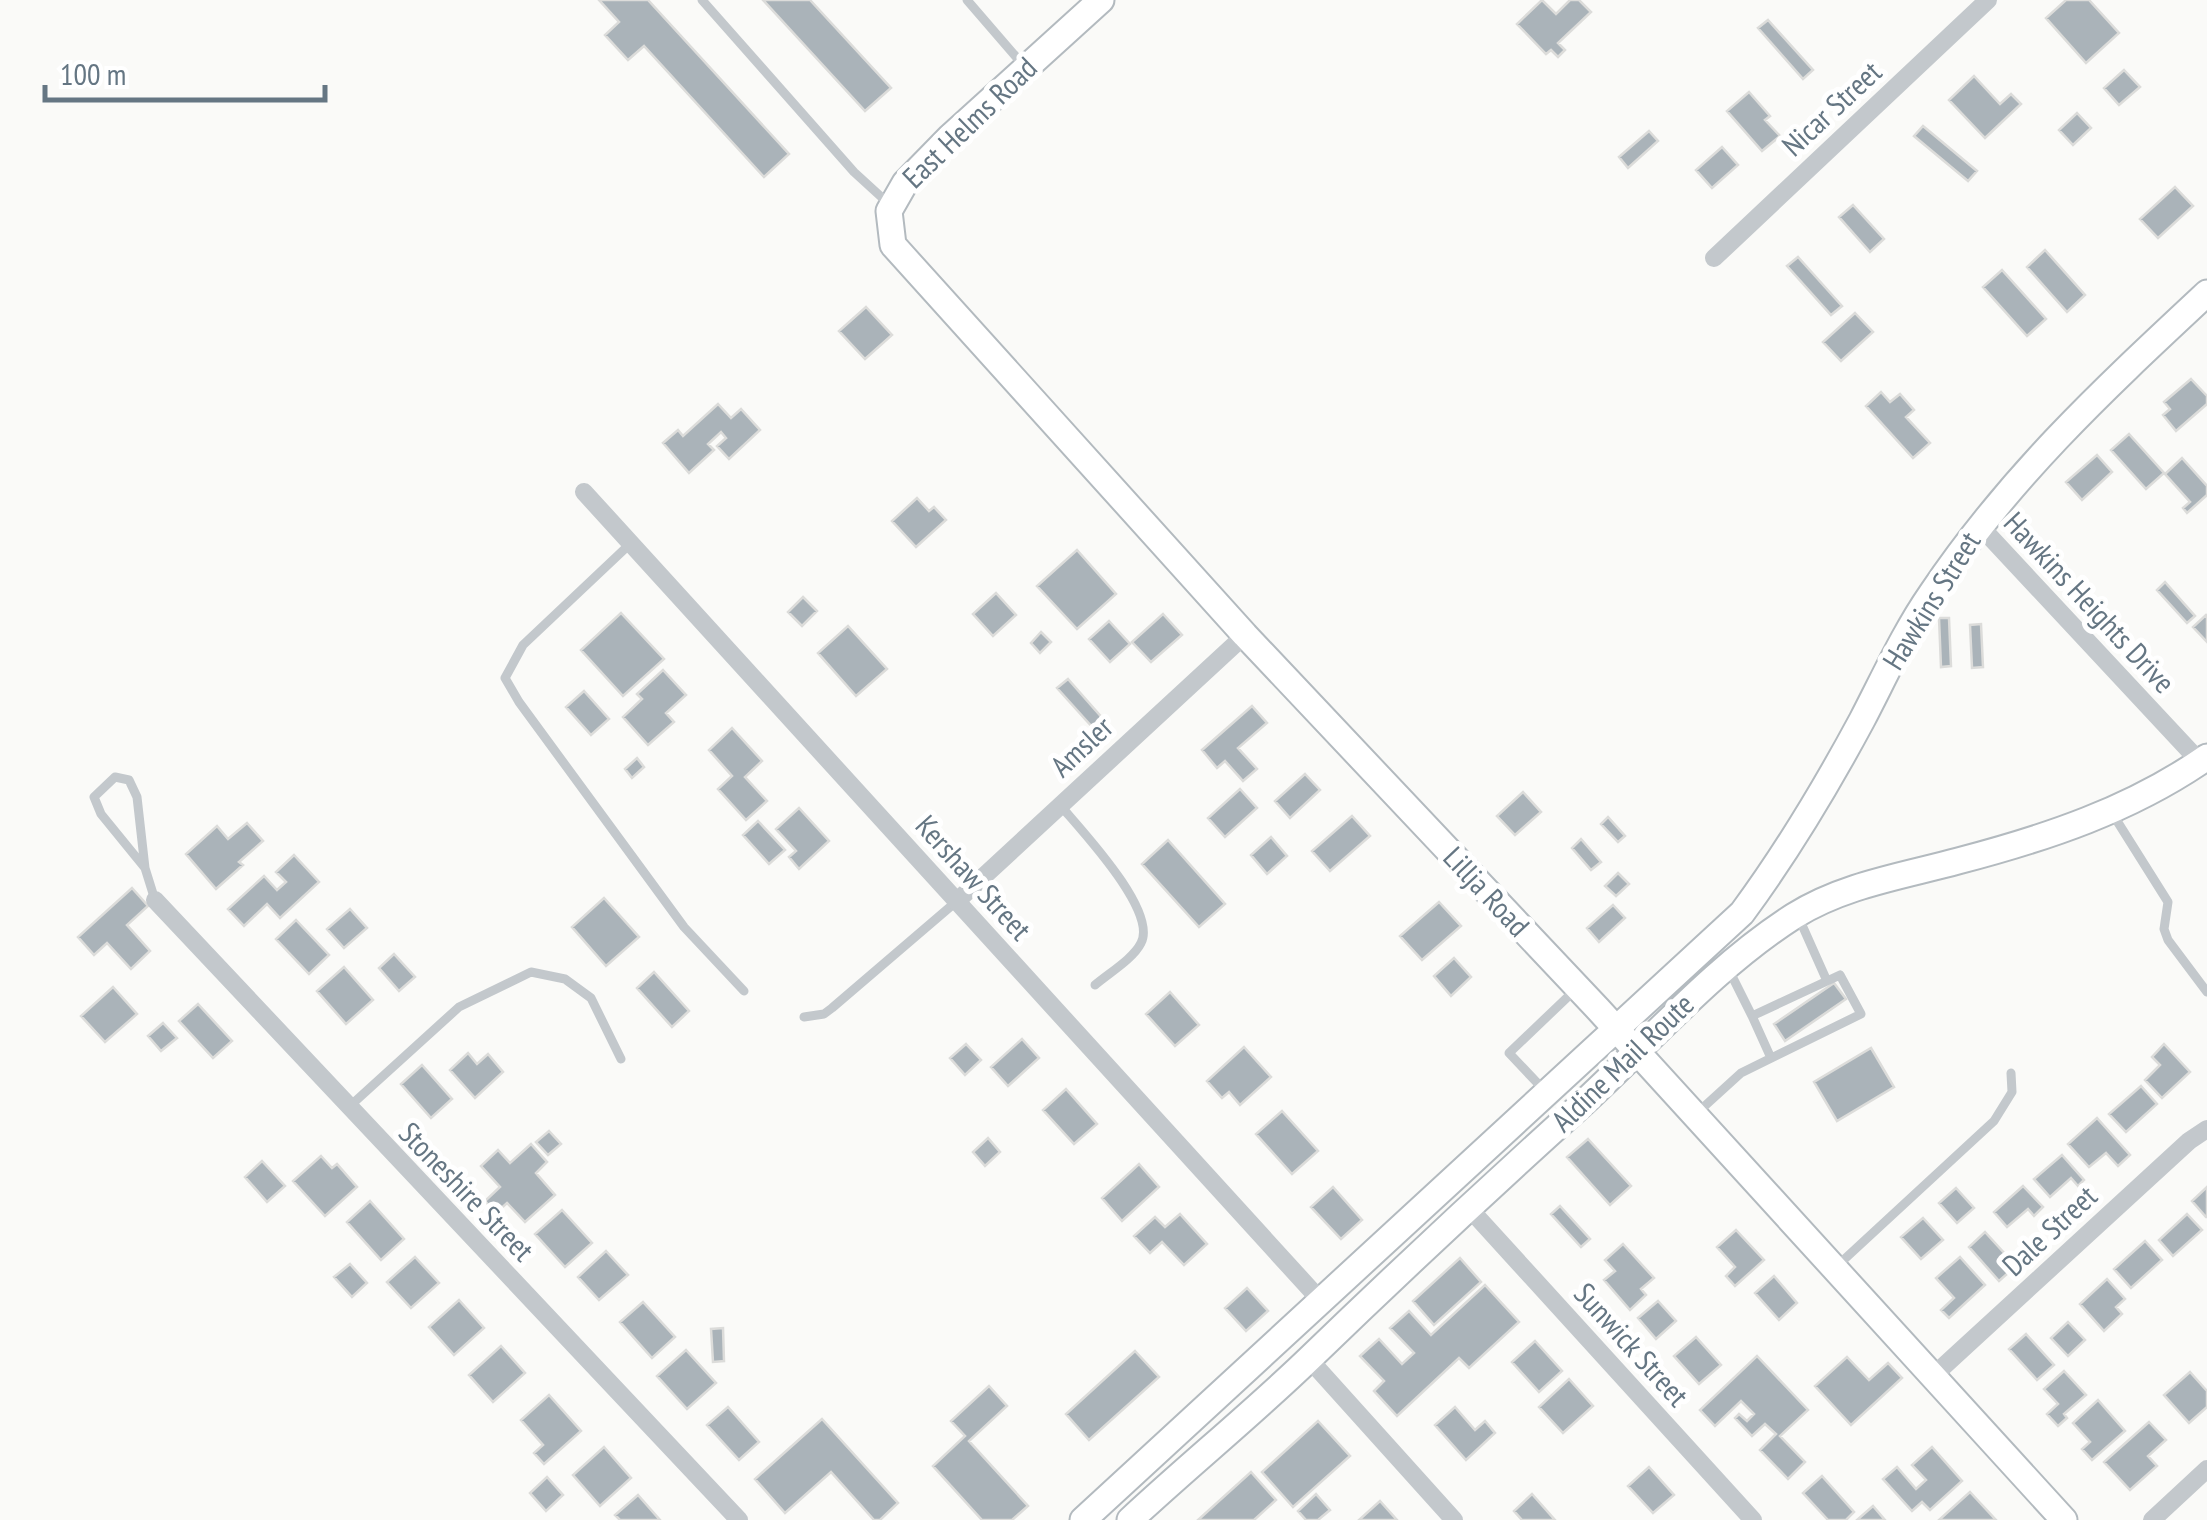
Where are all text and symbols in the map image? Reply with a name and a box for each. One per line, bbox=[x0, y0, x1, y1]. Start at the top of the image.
scale bar bbox=[45, 40, 325, 102]
street label: East Helms Road bbox=[893, 48, 1044, 196]
street label: Nicar Street bbox=[1773, 52, 1889, 164]
text: 100 m bbox=[60, 54, 126, 93]
street label: Hawkins Heights Drive bbox=[1996, 503, 2184, 701]
street label: Hawkins Street bbox=[1873, 523, 1989, 677]
street label: Amsler bbox=[1042, 707, 1121, 785]
street label: Kershaw Street bbox=[908, 806, 1041, 948]
street label: Lillja Road bbox=[1436, 838, 1539, 944]
street label: Aldine Mail Route bbox=[1543, 984, 1701, 1140]
street label: Stoneshire Street bbox=[391, 1113, 544, 1269]
street label: Dale Street bbox=[1993, 1176, 2105, 1284]
street label: Sunwick Street bbox=[1566, 1274, 1698, 1415]

